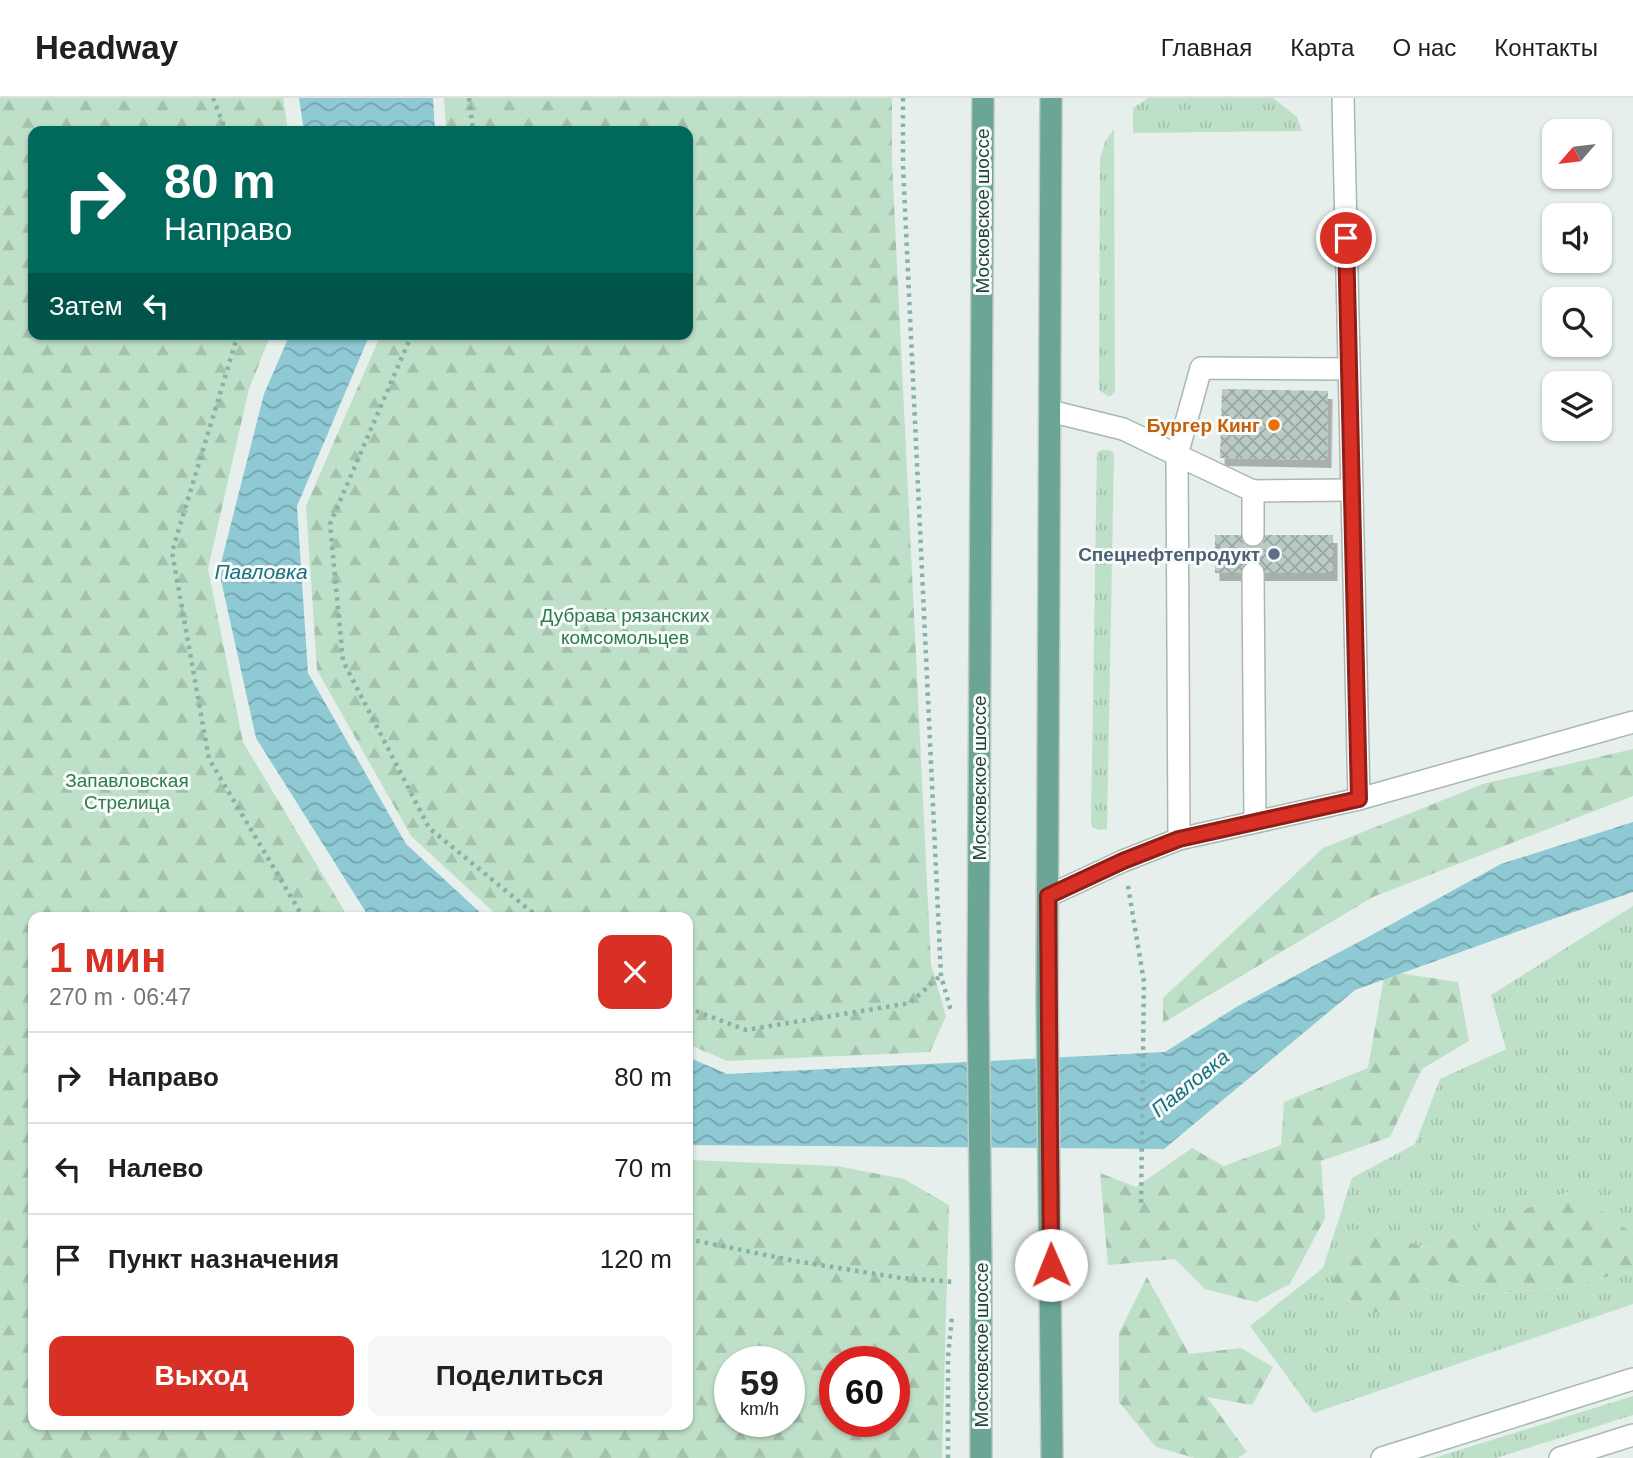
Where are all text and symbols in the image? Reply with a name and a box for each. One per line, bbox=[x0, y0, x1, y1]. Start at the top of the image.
text: Headway bbox=[35, 29, 178, 66]
text: Главная bbox=[1161, 34, 1252, 61]
text: Карта bbox=[1290, 34, 1354, 61]
text: О нас bbox=[1392, 34, 1456, 61]
text: Контакты bbox=[1494, 34, 1598, 61]
north arrow bbox=[1542, 119, 1612, 189]
map controls bbox=[1542, 119, 1612, 441]
street label: Московское шоссе bbox=[972, 129, 993, 293]
icon: right bbox=[49, 154, 140, 245]
text: 80 m bbox=[164, 154, 276, 208]
button: sound bbox=[1542, 203, 1612, 273]
pin bbox=[1316, 208, 1376, 268]
text: Направо bbox=[164, 211, 292, 247]
icon: arrive bbox=[1327, 219, 1365, 257]
icon: left bbox=[137, 287, 175, 325]
button: search bbox=[1542, 287, 1612, 357]
text: Затем bbox=[49, 291, 123, 321]
button: layers bbox=[1542, 371, 1612, 441]
place label: Бургер Кинг bbox=[1147, 415, 1260, 436]
marker: Бургер Кинг bbox=[1266, 417, 1282, 433]
place label: Спецнефтепродукт bbox=[1078, 544, 1260, 565]
marker: Спецнефтепродукт bbox=[1266, 546, 1282, 562]
water label: Павловка bbox=[214, 560, 308, 583]
park label: Дубрава рязанских комсомольцев bbox=[540, 605, 710, 648]
street label: Московское шоссе bbox=[969, 696, 990, 860]
park label: Запавловская Стрелица bbox=[65, 770, 189, 813]
text: 1 мин bbox=[49, 934, 166, 981]
button: close bbox=[598, 935, 672, 1009]
text: 270 m · 06:47 bbox=[49, 984, 191, 1010]
water label: Павловка bbox=[1147, 1045, 1233, 1121]
icon: right bbox=[49, 1059, 87, 1097]
text: Направо bbox=[108, 1062, 219, 1092]
text: 80 m bbox=[614, 1062, 672, 1092]
icon: left bbox=[49, 1150, 87, 1188]
text: Налево bbox=[108, 1153, 203, 1183]
text: 70 m bbox=[614, 1153, 672, 1183]
position arrow bbox=[1014, 1228, 1088, 1302]
icon: arrive bbox=[49, 1241, 87, 1279]
text: Пункт назначения bbox=[108, 1244, 339, 1274]
text: 120 m bbox=[600, 1244, 672, 1274]
street label: Московское шоссе bbox=[971, 1263, 992, 1427]
button: Выход bbox=[49, 1336, 354, 1416]
button: Поделиться bbox=[368, 1336, 672, 1416]
speed limit sign: 60 bbox=[819, 1346, 910, 1437]
text: 59 bbox=[740, 1363, 779, 1402]
text: km/h bbox=[740, 1399, 779, 1419]

